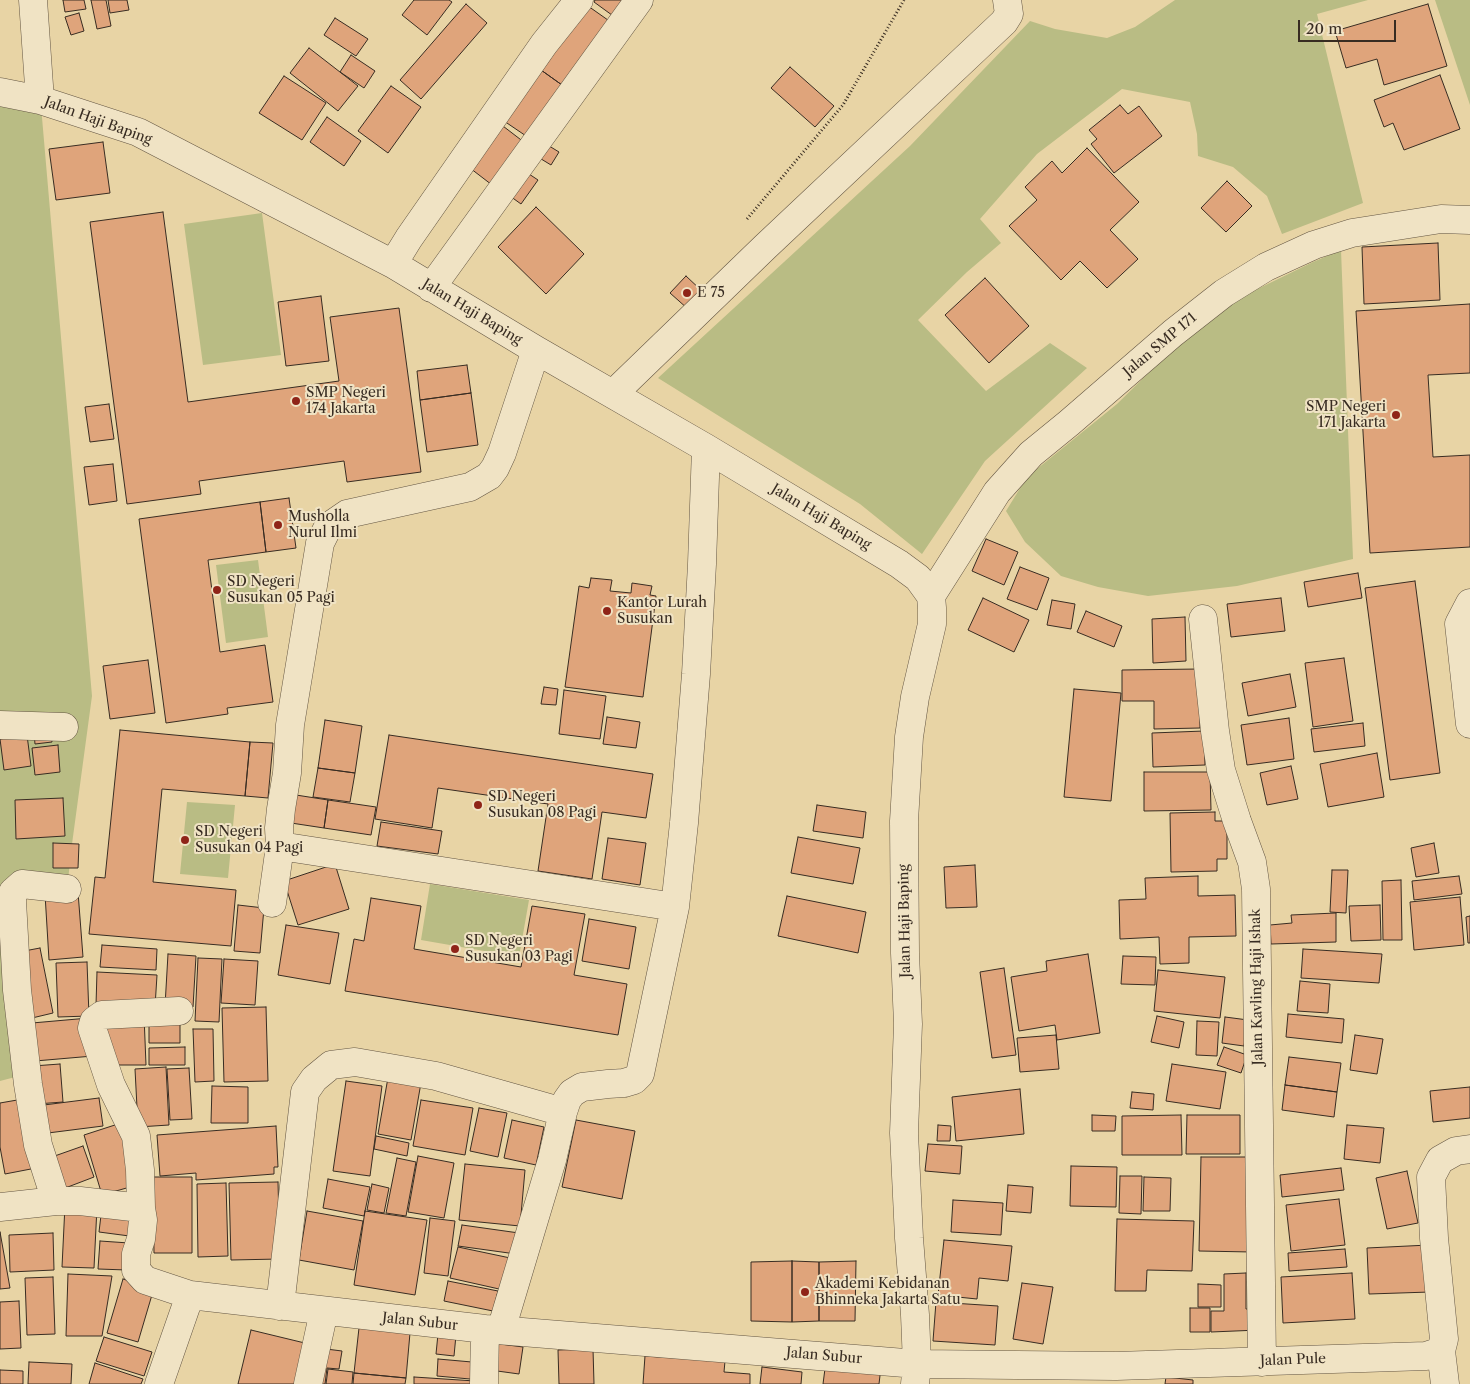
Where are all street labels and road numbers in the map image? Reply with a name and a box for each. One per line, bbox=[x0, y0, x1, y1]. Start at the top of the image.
street label: Jalan Haji Baping bbox=[42, 94, 154, 148]
street label: Jalan Haji Baping bbox=[419, 276, 525, 348]
street label: Jalan SMP 171 bbox=[1120, 310, 1200, 380]
street label: Jalan Haji Baping bbox=[768, 481, 874, 553]
street label: Jalan Haji Baping bbox=[896, 864, 914, 978]
street label: Jalan Kavling Haji Ishak bbox=[1247, 909, 1267, 1065]
street label: Jalan Subur bbox=[381, 1310, 459, 1334]
street label: Jalan Subur bbox=[785, 1344, 863, 1368]
street label: Jalan Pule bbox=[1260, 1350, 1326, 1370]

